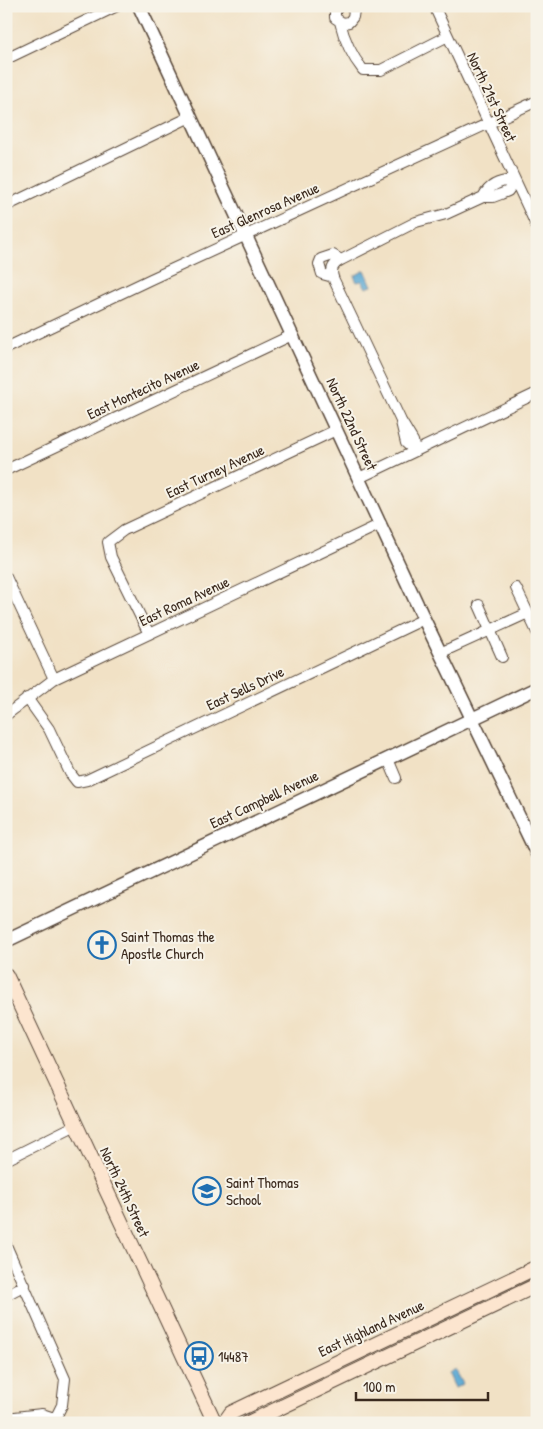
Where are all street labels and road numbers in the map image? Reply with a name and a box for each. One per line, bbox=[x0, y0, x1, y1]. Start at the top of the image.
street label: North 21st Street bbox=[462, 49, 522, 146]
street label: East Glenrosa Avenue bbox=[208, 177, 322, 243]
street label: East Montecito Avenue bbox=[83, 354, 203, 424]
street label: North 22nd Street bbox=[321, 374, 383, 474]
street label: East Turney Avenue bbox=[162, 439, 268, 503]
street label: East Roma Avenue bbox=[135, 571, 233, 631]
street label: East Sells Drive bbox=[203, 661, 287, 715]
street label: East Campbell Avenue bbox=[206, 765, 322, 833]
street label: North 24th Street bbox=[95, 1144, 155, 1241]
street label: East Highland Avenue bbox=[315, 1294, 427, 1362]

